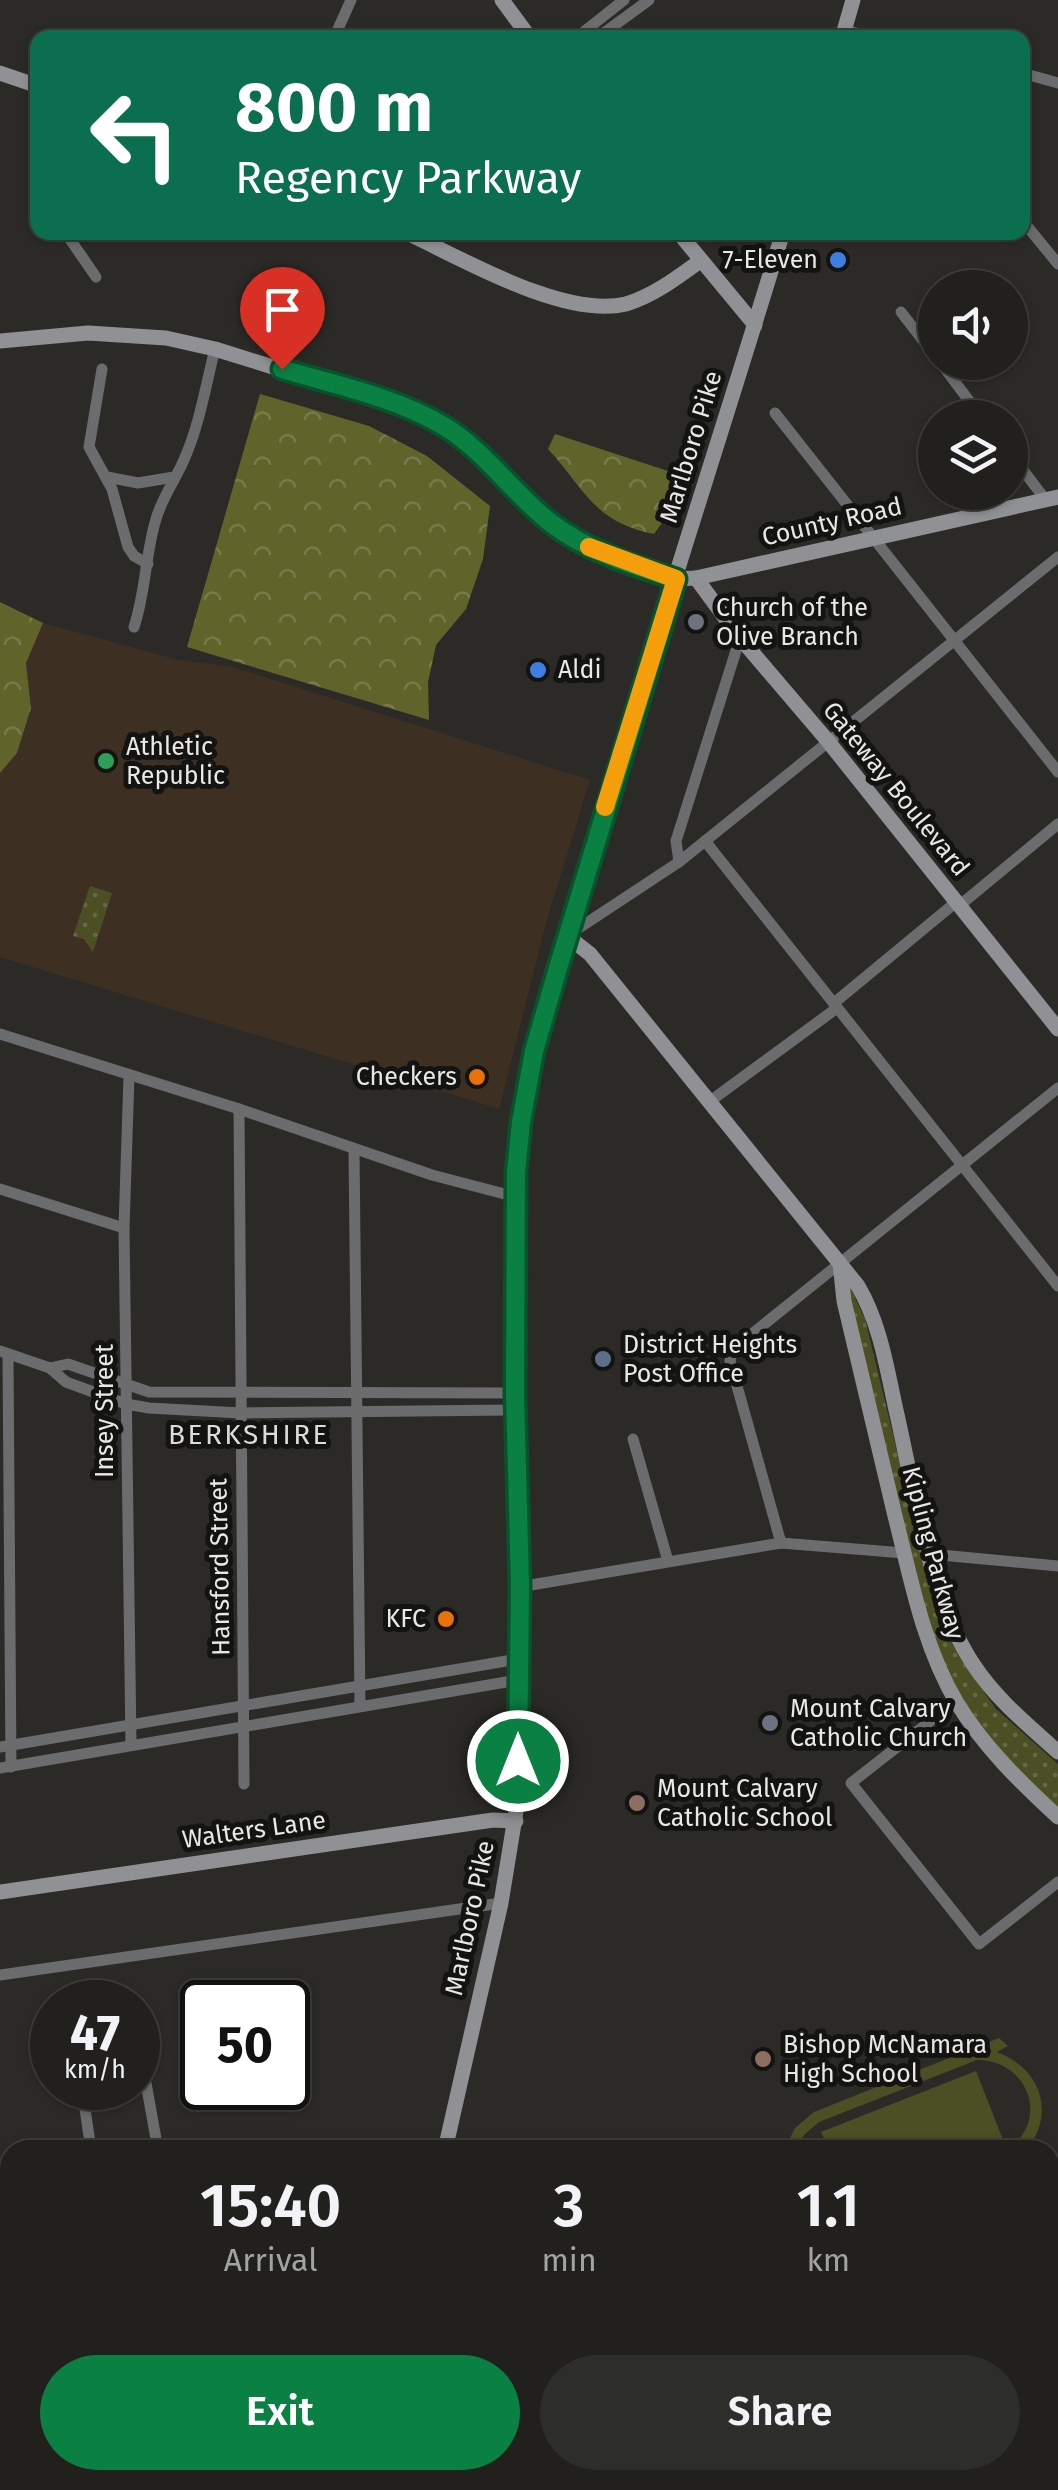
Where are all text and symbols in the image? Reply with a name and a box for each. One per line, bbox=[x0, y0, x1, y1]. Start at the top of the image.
text: 800 m bbox=[235, 66, 433, 150]
icon: left bbox=[70, 70, 200, 200]
text: Regency Parkway bbox=[235, 151, 581, 205]
place label: 7-Eleven bbox=[722, 245, 818, 275]
marker: 7-Eleven bbox=[827, 249, 849, 271]
pin bbox=[240, 267, 325, 370]
map controls bbox=[918, 270, 1028, 510]
button: sound bbox=[918, 270, 1028, 380]
icon: arrive bbox=[255, 282, 310, 337]
street label: Marlboro Pike bbox=[654, 367, 728, 527]
button: layers bbox=[918, 400, 1028, 510]
street label: County Road bbox=[759, 491, 905, 553]
place label: Church of the Olive Branch bbox=[716, 593, 868, 652]
marker: Church of the Olive Branch bbox=[685, 611, 707, 633]
place label: Aldi bbox=[558, 655, 602, 685]
marker: Aldi bbox=[527, 659, 549, 681]
street label: Gateway Boulevard bbox=[816, 696, 976, 882]
place label: Athletic Republic bbox=[126, 732, 225, 791]
marker: Athletic Republic bbox=[95, 750, 117, 772]
place label: Checkers bbox=[356, 1062, 457, 1092]
marker: Checkers bbox=[466, 1066, 488, 1088]
place label: District Heights Post Office bbox=[623, 1330, 797, 1389]
street label: Insey Street bbox=[90, 1343, 120, 1478]
marker: District Heights Post Office bbox=[592, 1348, 614, 1370]
district label: BERKSHIRE bbox=[168, 1418, 330, 1451]
street label: Kipling Parkway bbox=[896, 1463, 971, 1643]
street label: Hansford Street bbox=[203, 1477, 237, 1656]
place label: KFC bbox=[385, 1604, 426, 1634]
marker: KFC bbox=[435, 1608, 457, 1630]
place label: Mount Calvary Catholic Church bbox=[790, 1694, 967, 1753]
position arrow bbox=[466, 1709, 570, 1813]
marker: Mount Calvary Catholic Church bbox=[759, 1712, 781, 1734]
place label: Mount Calvary Catholic School bbox=[657, 1774, 832, 1833]
marker: Mount Calvary Catholic School bbox=[626, 1792, 648, 1814]
street label: Walters Lane bbox=[180, 1805, 328, 1855]
street label: Marlboro Pike bbox=[439, 1838, 501, 1998]
speed limit sign: 50 bbox=[180, 1980, 310, 2110]
text: 47 bbox=[70, 2003, 120, 2063]
place label: Bishop McNamara High School bbox=[783, 2030, 987, 2089]
marker: Bishop McNamara High School bbox=[752, 2048, 774, 2070]
text: km/h bbox=[64, 2055, 126, 2085]
text: 15:40 bbox=[200, 2170, 341, 2242]
text: 3 bbox=[554, 2170, 584, 2242]
text: 1.1 bbox=[797, 2170, 860, 2242]
text: Arrival bbox=[224, 2241, 318, 2279]
text: min bbox=[541, 2241, 597, 2279]
text: km bbox=[806, 2241, 850, 2279]
button: Exit bbox=[40, 2355, 520, 2470]
button: Share bbox=[540, 2355, 1020, 2470]

